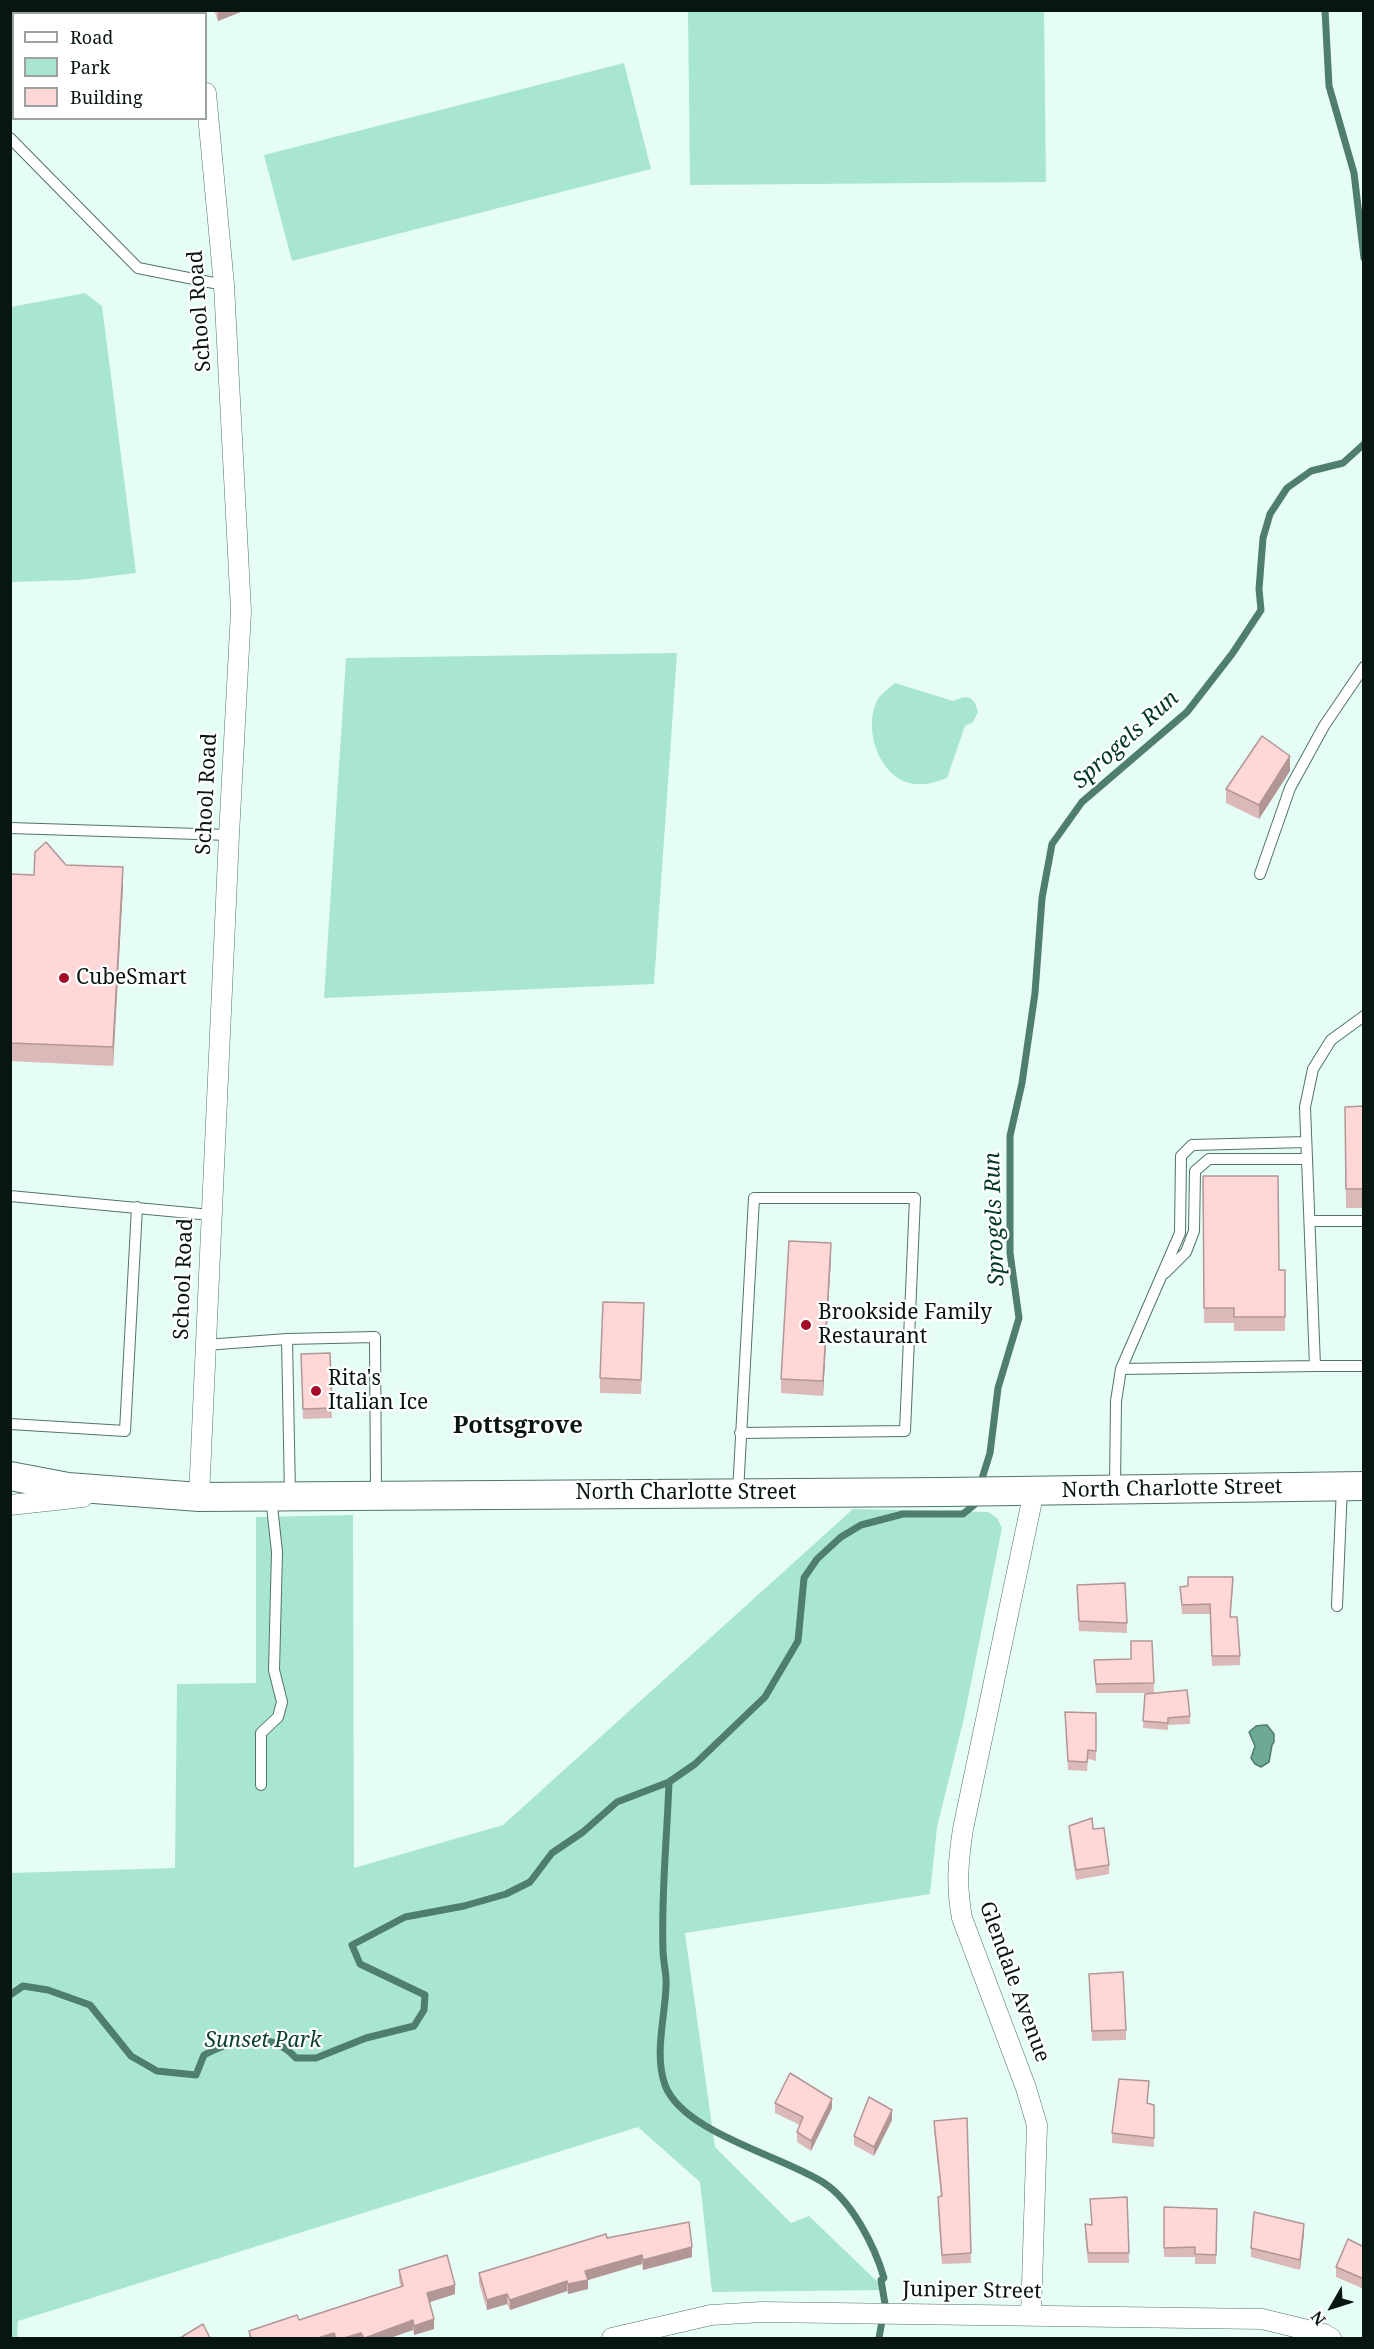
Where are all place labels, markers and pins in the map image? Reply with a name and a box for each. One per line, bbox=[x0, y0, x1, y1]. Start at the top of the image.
place label: CubeSmart bbox=[76, 965, 187, 991]
marker: CubeSmart bbox=[57, 971, 71, 985]
place label: Brookside Family Restaurant bbox=[818, 1300, 992, 1350]
marker: Brookside Family Restaurant bbox=[799, 1318, 813, 1332]
place label: Rita's Italian Ice bbox=[328, 1366, 428, 1416]
marker: Rita's Italian Ice bbox=[309, 1384, 323, 1398]

